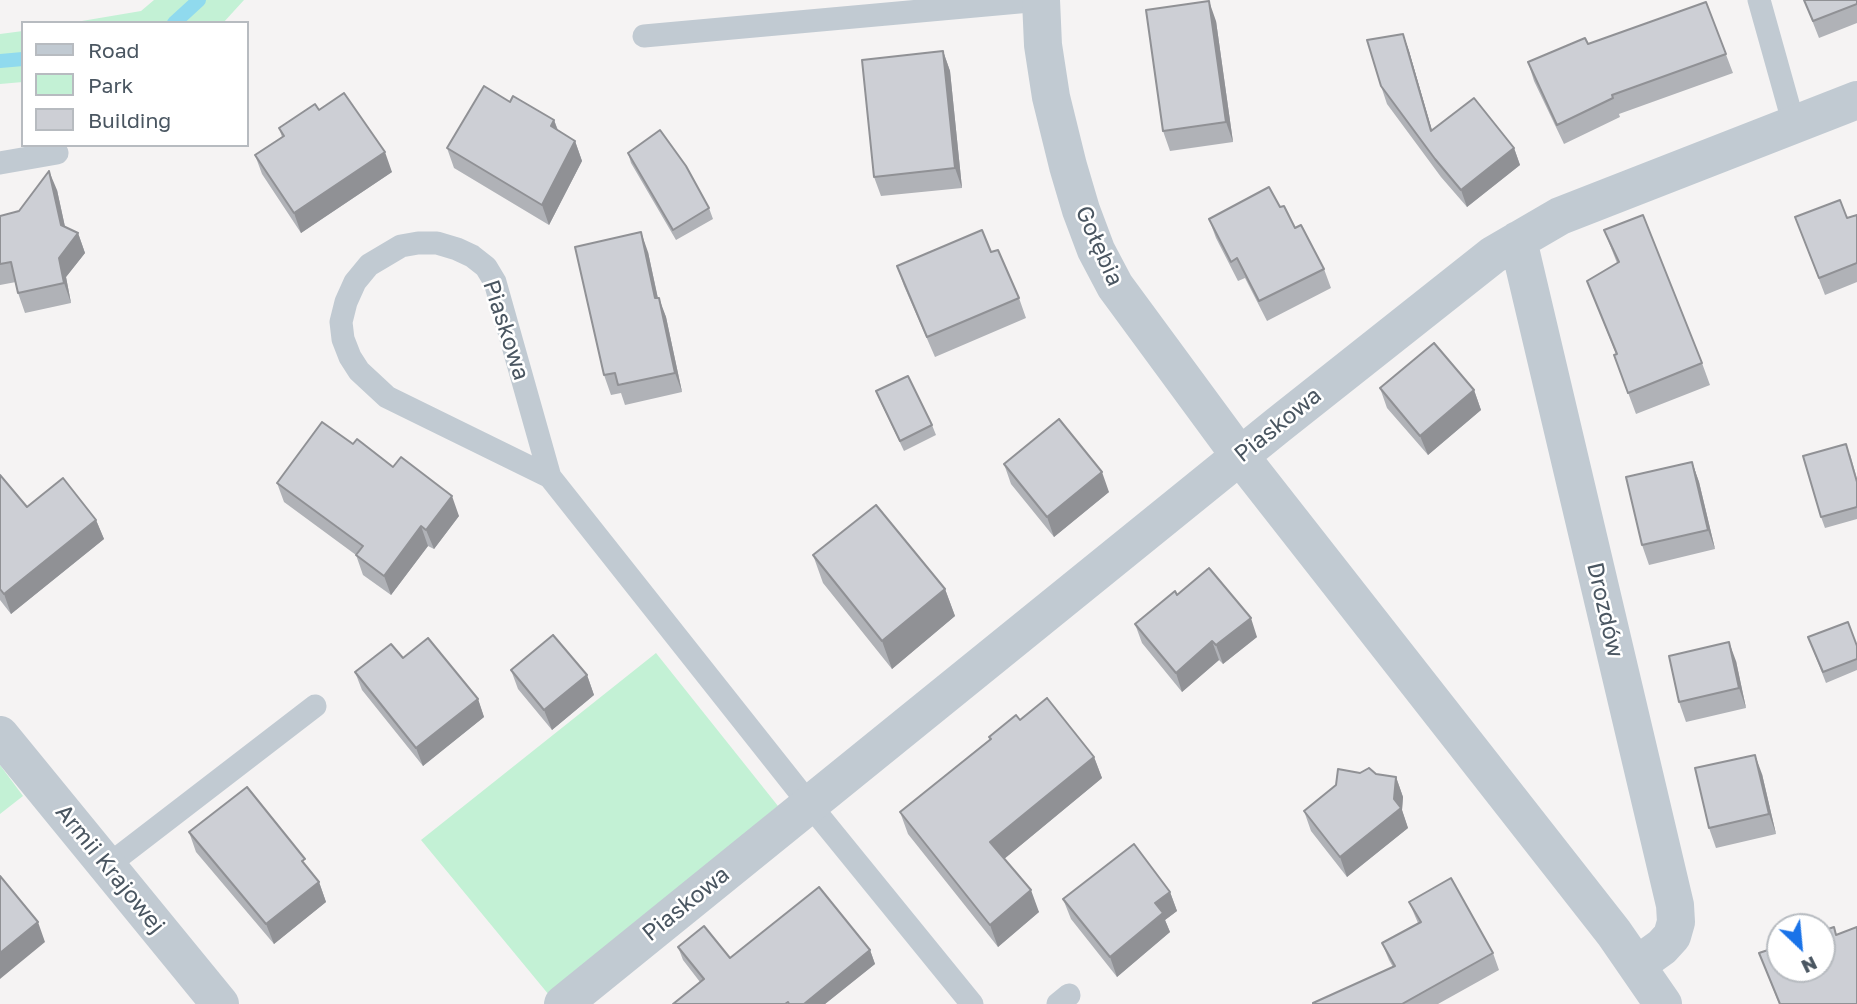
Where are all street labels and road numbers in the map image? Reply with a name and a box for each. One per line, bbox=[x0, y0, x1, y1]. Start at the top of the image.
street label: Gołębia bbox=[1069, 202, 1129, 290]
street label: Piaskowa bbox=[477, 276, 535, 384]
street label: Piaskowa bbox=[1229, 382, 1327, 468]
street label: Drozdów bbox=[1581, 560, 1629, 660]
street label: Armii Krajowej bbox=[50, 799, 170, 939]
street label: Piaskowa bbox=[637, 861, 735, 947]

